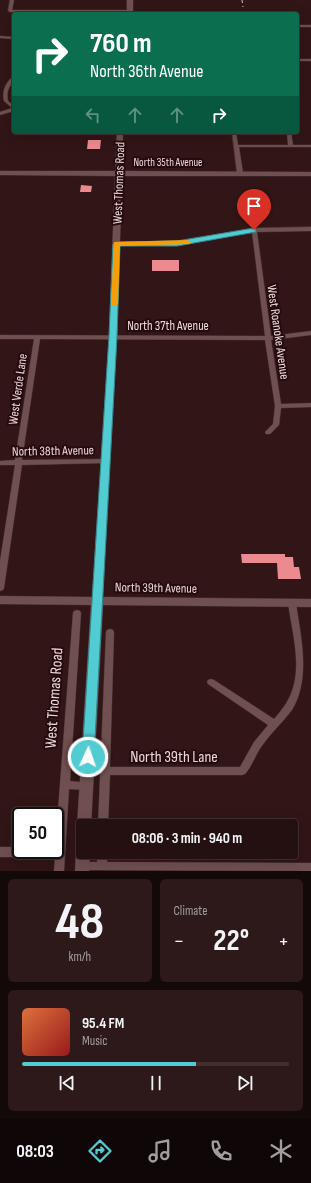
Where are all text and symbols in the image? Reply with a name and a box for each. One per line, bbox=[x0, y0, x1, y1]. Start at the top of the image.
text: 760 m bbox=[90, 27, 152, 60]
icon: right bbox=[24, 28, 76, 80]
text: North 36th Avenue bbox=[90, 61, 204, 82]
icon: left bbox=[82, 104, 104, 126]
icon: ahead bbox=[124, 104, 146, 126]
icon: ahead bbox=[166, 104, 188, 126]
icon: right bbox=[208, 104, 230, 126]
street label: West Thomas Road bbox=[110, 142, 128, 224]
street label: North 35th Avenue bbox=[133, 156, 203, 169]
pin bbox=[237, 189, 271, 230]
icon: arrive bbox=[243, 195, 265, 217]
street label: West Roanoke Avenue bbox=[263, 284, 293, 380]
street label: North 37th Avenue bbox=[127, 318, 209, 334]
street label: West Verde Lane bbox=[5, 353, 31, 426]
street label: North 38th Avenue bbox=[12, 442, 94, 460]
street label: North 39th Avenue bbox=[115, 579, 197, 597]
street label: West Thomas Road bbox=[41, 647, 67, 749]
position arrow bbox=[67, 736, 109, 778]
street label: North 39th Lane bbox=[130, 748, 218, 767]
speed limit sign: 50 bbox=[12, 807, 64, 859]
text: 08:06 · 3 min · 940 m bbox=[132, 829, 242, 848]
text: 48 bbox=[55, 891, 104, 954]
text: Climate bbox=[174, 903, 207, 919]
text: 22° bbox=[213, 923, 249, 959]
text: − bbox=[174, 928, 184, 955]
text: + bbox=[278, 928, 289, 955]
text: km/h bbox=[69, 949, 91, 965]
text: 95.4 FM bbox=[82, 1014, 124, 1033]
text: Music bbox=[82, 1033, 107, 1049]
icon: previous bbox=[56, 1072, 78, 1094]
icon: pause bbox=[145, 1072, 167, 1094]
icon: next bbox=[234, 1072, 256, 1094]
icon: directions bbox=[86, 1137, 114, 1165]
icon: music bbox=[146, 1137, 174, 1165]
icon: phone bbox=[207, 1137, 235, 1165]
icon: climate bbox=[267, 1137, 295, 1165]
text: 08:03 bbox=[16, 1141, 54, 1162]

